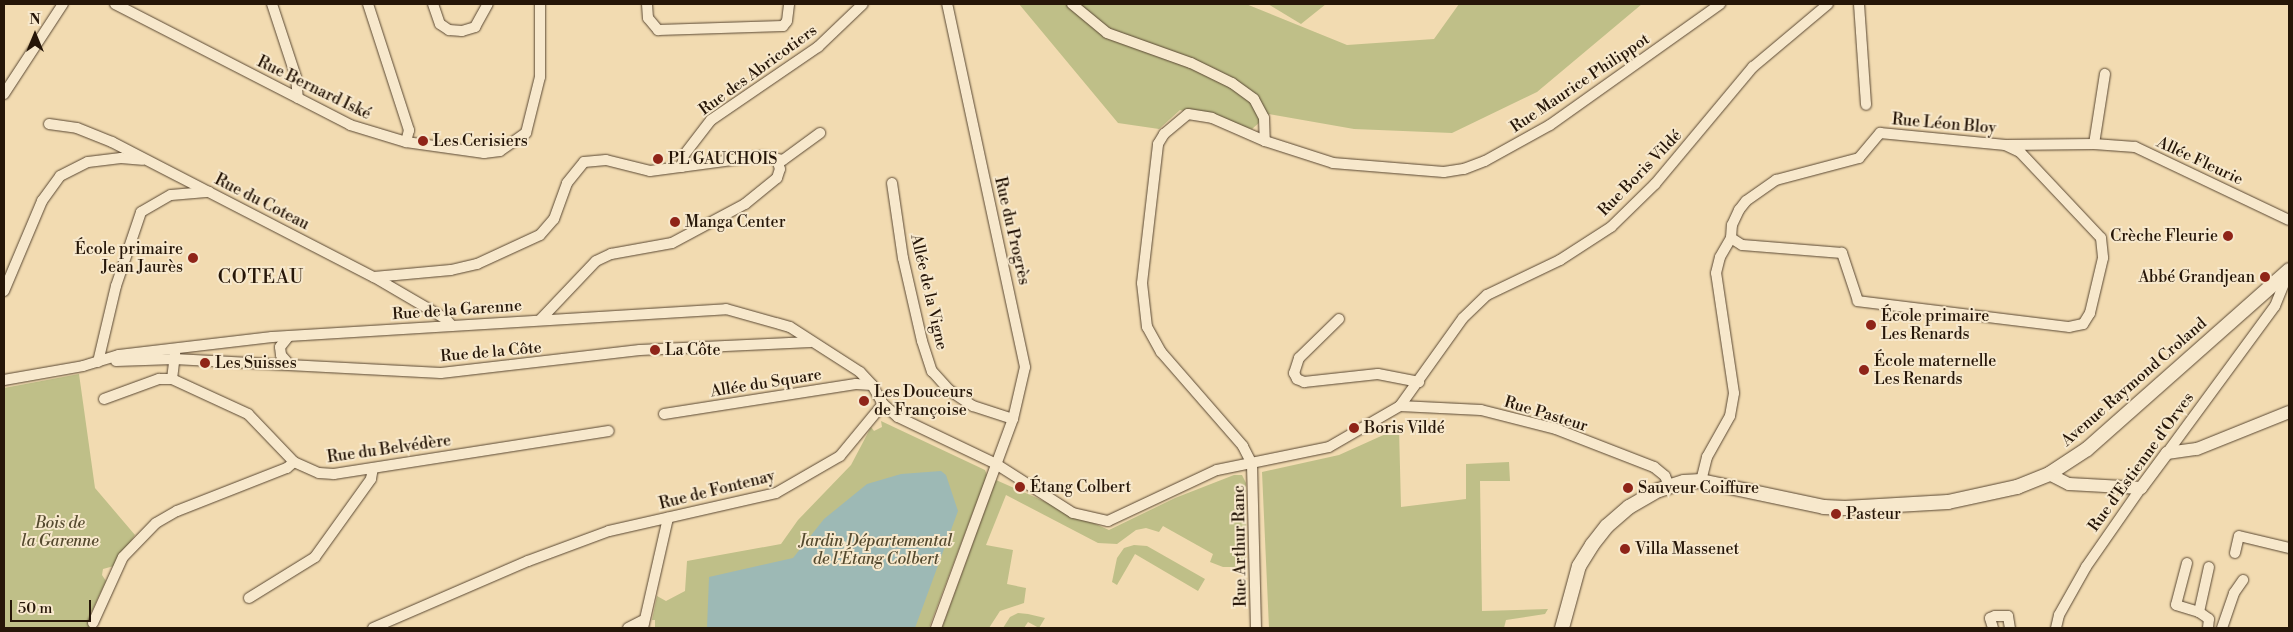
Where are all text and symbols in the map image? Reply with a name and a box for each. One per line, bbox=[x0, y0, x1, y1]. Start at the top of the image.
north arrow bbox=[10, 10, 60, 60]
text: N bbox=[29, 11, 41, 29]
street label: Rue des Abricotiers bbox=[695, 21, 821, 119]
street label: Rue Maurice Philippot bbox=[1507, 29, 1653, 137]
street label: Rue Bernard Iské bbox=[254, 52, 374, 124]
street label: Rue Léon Bloy bbox=[1891, 110, 1997, 138]
street label: Rue Boris Vildé bbox=[1594, 126, 1686, 220]
place label: Les Cerisiers bbox=[433, 131, 528, 151]
street label: Allée Fleurie bbox=[2154, 133, 2246, 189]
marker: Les Cerisiers bbox=[417, 135, 429, 147]
place label: PL GAUCHOIS bbox=[668, 149, 777, 169]
marker: PL GAUCHOIS bbox=[652, 153, 664, 165]
street label: Rue du Coteau bbox=[211, 170, 313, 234]
street label: Rue du Progrès bbox=[990, 175, 1034, 287]
place label: Manga Center bbox=[685, 212, 786, 232]
marker: Manga Center bbox=[669, 216, 681, 228]
place label: Crèche Fleurie bbox=[2110, 226, 2218, 246]
marker: Crèche Fleurie bbox=[2222, 230, 2234, 242]
street label: Allée de la Vigne bbox=[906, 232, 952, 352]
place label: École primaire Jean Jaurès bbox=[75, 239, 183, 277]
marker: École primaire Jean Jaurès bbox=[187, 252, 199, 264]
district label: COTEAU bbox=[217, 267, 305, 289]
place label: Abbé Grandjean bbox=[2138, 267, 2255, 287]
marker: Abbé Grandjean bbox=[2259, 271, 2271, 283]
street label: Rue de la Garenne bbox=[391, 296, 523, 324]
place label: École primaire Les Renards bbox=[1881, 306, 1989, 344]
street label: Avenue Raymond Croland bbox=[2057, 314, 2211, 450]
marker: École primaire Les Renards bbox=[1865, 319, 1877, 331]
street label: Rue de la Côte bbox=[440, 338, 542, 366]
place label: La Côte bbox=[665, 340, 720, 360]
marker: La Côte bbox=[649, 344, 661, 356]
place label: École maternelle Les Renards bbox=[1874, 351, 1996, 389]
place label: Les Suisses bbox=[215, 353, 297, 373]
marker: Les Suisses bbox=[199, 357, 211, 369]
marker: École maternelle Les Renards bbox=[1858, 364, 1870, 376]
street label: Allée du Square bbox=[709, 365, 823, 401]
place label: Les Douceurs de Françoise bbox=[874, 382, 973, 420]
street label: Rue d'Estienne d'Orves bbox=[2084, 389, 2198, 535]
street label: Rue Pasteur bbox=[1502, 392, 1590, 436]
marker: Les Douceurs de Françoise bbox=[858, 395, 870, 407]
place label: Boris Vildé bbox=[1364, 418, 1445, 438]
marker: Boris Vildé bbox=[1348, 422, 1360, 434]
street label: Rue du Belvédère bbox=[326, 431, 452, 467]
street label: Rue de Fontenay bbox=[657, 466, 777, 514]
place label: Étang Colbert bbox=[1030, 477, 1131, 497]
place label: Sauveur Coiffure bbox=[1638, 478, 1759, 498]
marker: Étang Colbert bbox=[1014, 481, 1026, 493]
marker: Sauveur Coiffure bbox=[1622, 482, 1634, 494]
street label: Rue Arthur Ranc bbox=[1229, 485, 1251, 607]
place label: Pasteur bbox=[1846, 504, 1901, 524]
marker: Pasteur bbox=[1830, 508, 1842, 520]
park label: Bois de la Garenne bbox=[21, 513, 99, 551]
park label: Jardin Départemental de l'Étang Colbert bbox=[799, 531, 953, 569]
place label: Villa Massenet bbox=[1635, 539, 1739, 559]
marker: Villa Massenet bbox=[1619, 543, 1631, 555]
scale bar bbox=[12, 590, 94, 622]
text: 50 m bbox=[18, 599, 52, 618]

